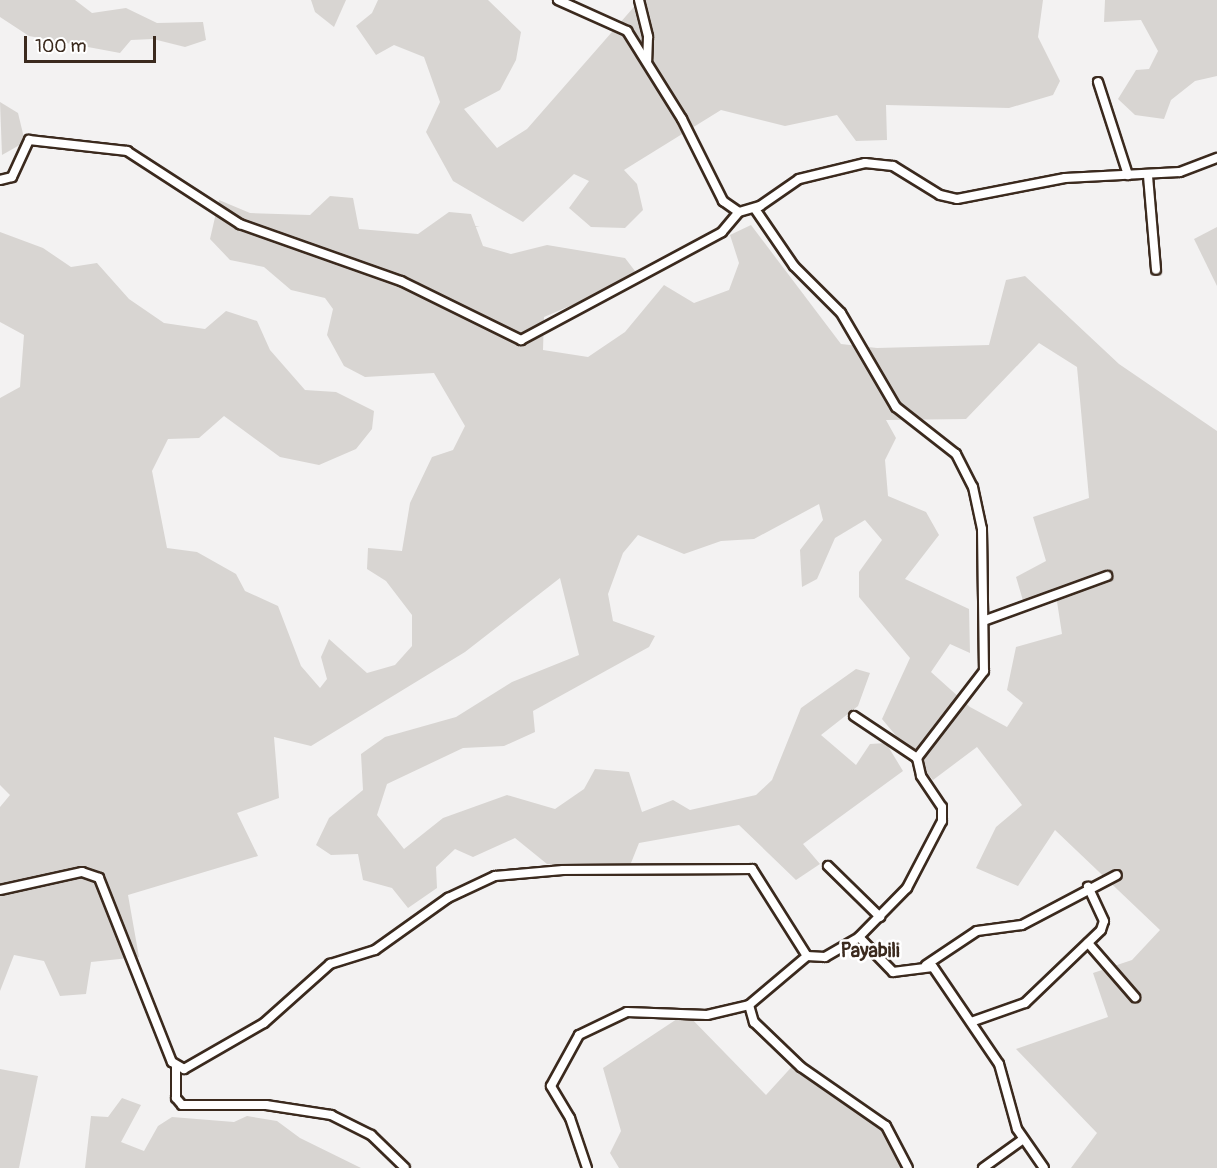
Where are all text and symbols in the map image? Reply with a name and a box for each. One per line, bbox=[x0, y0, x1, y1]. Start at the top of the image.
scale bar bbox=[27, 24, 159, 62]
text: 100 m bbox=[35, 35, 87, 58]
district label: Payabili bbox=[840, 938, 900, 962]

